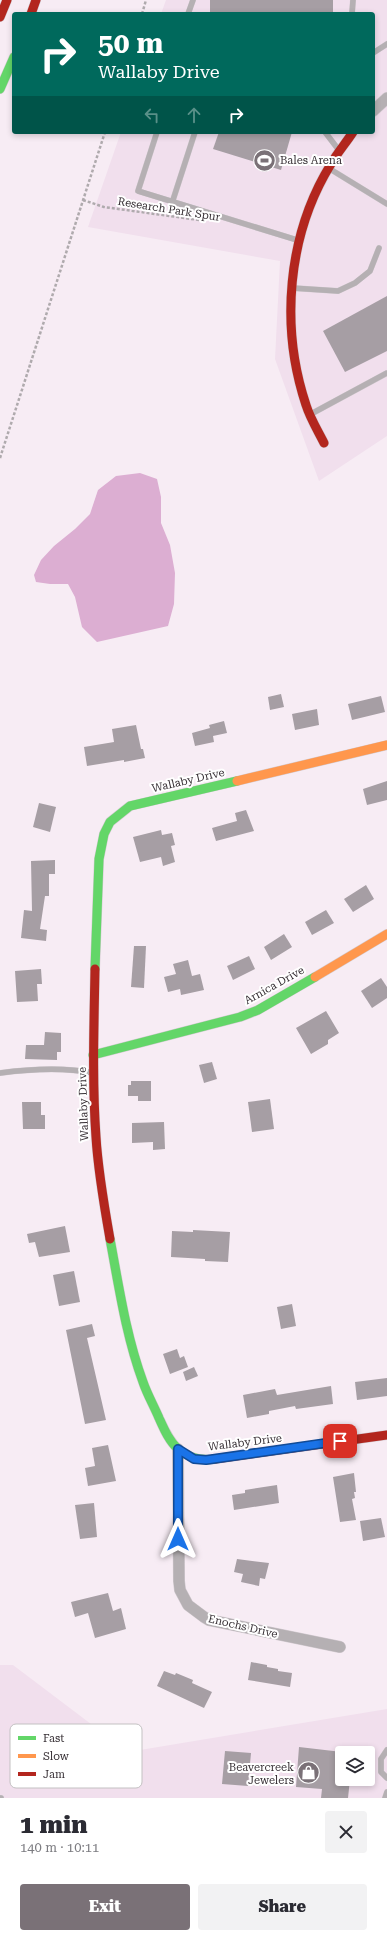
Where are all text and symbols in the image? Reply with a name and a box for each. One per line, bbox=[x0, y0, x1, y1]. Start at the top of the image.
text: 50 m bbox=[98, 27, 163, 60]
icon: right bbox=[32, 28, 84, 80]
text: Wallaby Drive bbox=[98, 61, 220, 82]
icon: left bbox=[141, 104, 163, 126]
icon: ahead bbox=[183, 104, 205, 126]
icon: right bbox=[225, 104, 247, 126]
sports icon: Bales Arena bbox=[252, 147, 278, 173]
place label: Bales Arena bbox=[280, 154, 342, 167]
street label: Research Park Spur bbox=[117, 195, 222, 224]
street label: Wallaby Drive bbox=[150, 766, 226, 795]
street label: Arnica Drive bbox=[242, 964, 306, 1007]
street label: Wallaby Drive bbox=[76, 1067, 91, 1141]
pin bbox=[323, 1424, 357, 1458]
icon: arrive bbox=[329, 1430, 351, 1452]
street label: Wallaby Drive bbox=[207, 1432, 283, 1453]
position arrow bbox=[157, 1518, 199, 1560]
street label: Enochs Drive bbox=[207, 1612, 279, 1641]
legend bbox=[10, 1724, 142, 1788]
text: Fast bbox=[43, 1732, 64, 1745]
map controls bbox=[335, 1746, 375, 1786]
button: layers bbox=[335, 1746, 375, 1786]
text: Slow bbox=[43, 1750, 70, 1763]
shop icon: Beavercreek Jewelers bbox=[296, 1760, 322, 1786]
place label: Beavercreek Jewelers bbox=[229, 1761, 294, 1787]
text: Jam bbox=[43, 1768, 65, 1781]
text: 1 min bbox=[20, 1811, 87, 1839]
button: close bbox=[325, 1811, 367, 1853]
text: 140 m · 10:11 bbox=[20, 1840, 99, 1855]
button: Exit bbox=[20, 1884, 190, 1930]
button: Share bbox=[198, 1884, 367, 1930]

